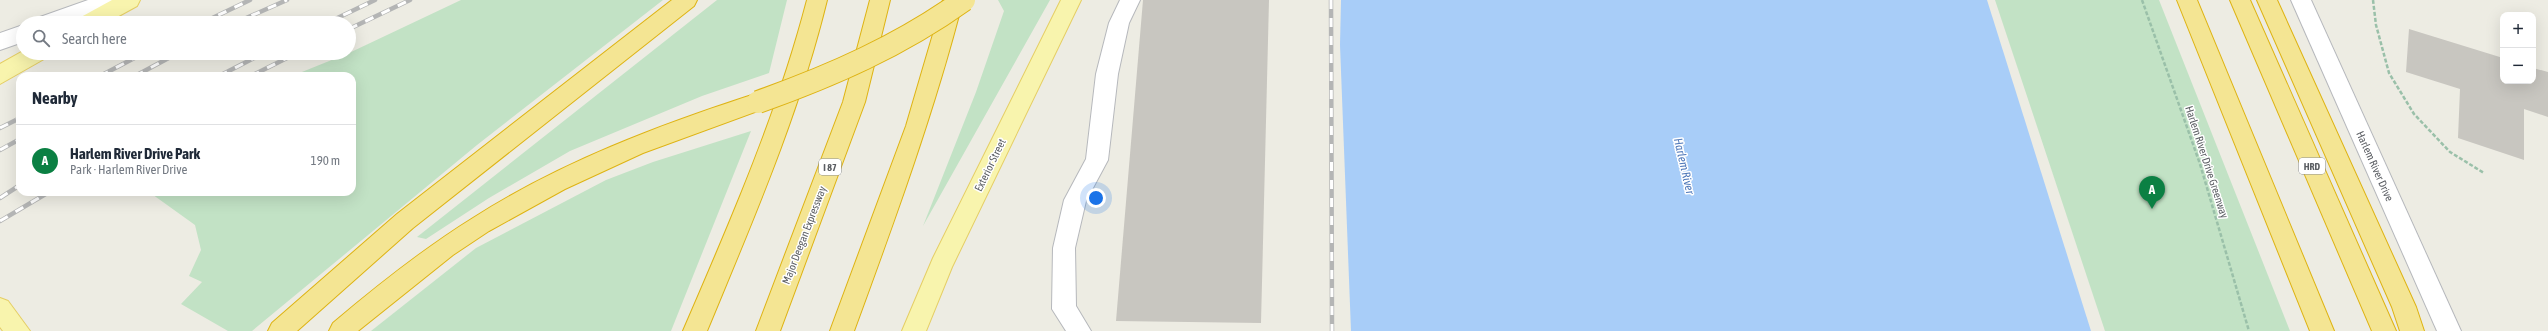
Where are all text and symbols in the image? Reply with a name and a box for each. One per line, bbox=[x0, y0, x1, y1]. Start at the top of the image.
map controls bbox=[2500, 12, 2536, 84]
button: + bbox=[2500, 12, 2536, 48]
search box bbox=[16, 16, 356, 60]
icon: search bbox=[30, 27, 52, 49]
text: Search here bbox=[62, 30, 127, 47]
button: − bbox=[2500, 48, 2536, 84]
text: Nearby bbox=[32, 88, 78, 108]
street label: Harlem River Drive Greenway bbox=[2183, 104, 2231, 220]
street label: Harlem River Drive bbox=[2354, 129, 2396, 203]
water label: Harlem River bbox=[1671, 136, 1697, 196]
street label: Exterior Street bbox=[972, 137, 1008, 193]
text: Harlem River Drive Park bbox=[70, 145, 200, 162]
text: A bbox=[42, 153, 48, 168]
text: 190 m bbox=[311, 153, 340, 168]
road number: HRD bbox=[2299, 158, 2325, 174]
road number: I 87 bbox=[819, 159, 841, 175]
text: Park · Harlem River Drive bbox=[70, 162, 187, 177]
pin: A bbox=[2139, 176, 2165, 209]
street label: Major Deegan Expressway bbox=[780, 184, 828, 286]
your location bbox=[1086, 188, 1106, 208]

